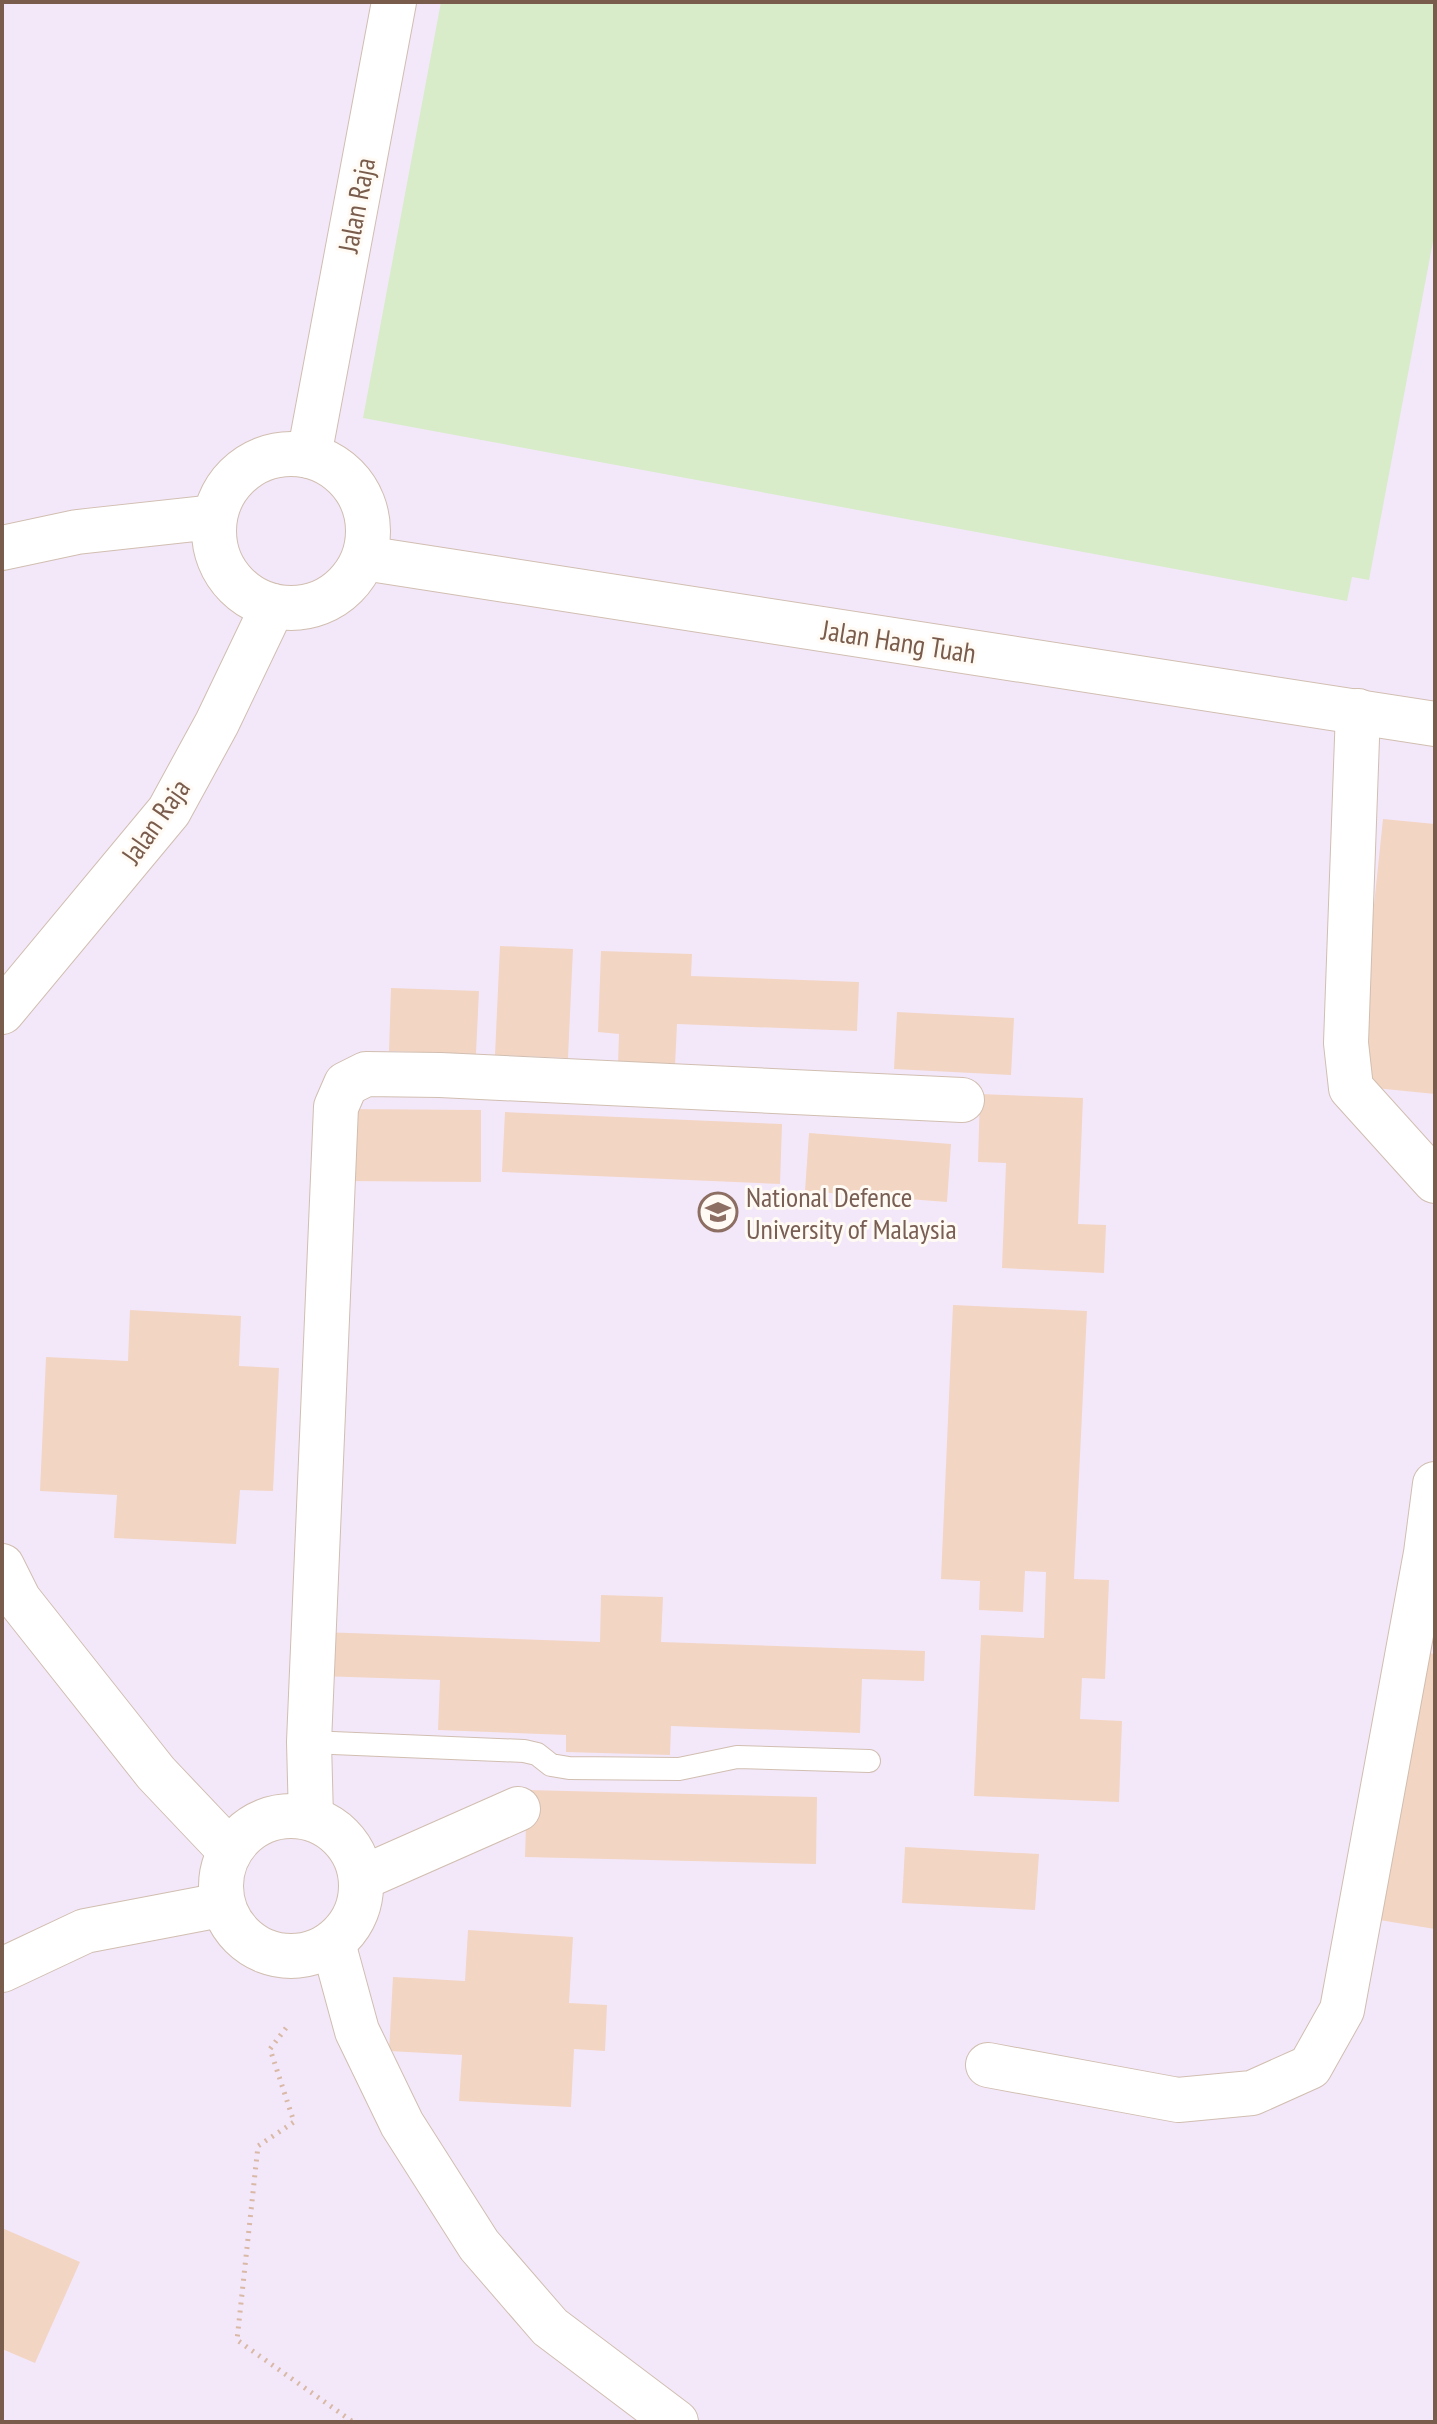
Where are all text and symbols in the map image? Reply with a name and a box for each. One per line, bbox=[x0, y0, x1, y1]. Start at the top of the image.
street label: Jalan Raja bbox=[329, 154, 383, 257]
street label: Jalan Hang Tuah bbox=[818, 610, 979, 671]
street label: Jalan Raja bbox=[112, 771, 198, 872]
place label: National Defence University of Malaysia bbox=[746, 1178, 957, 1247]
school or university icon: National Defence University of Malaysia bbox=[697, 1191, 739, 1233]

